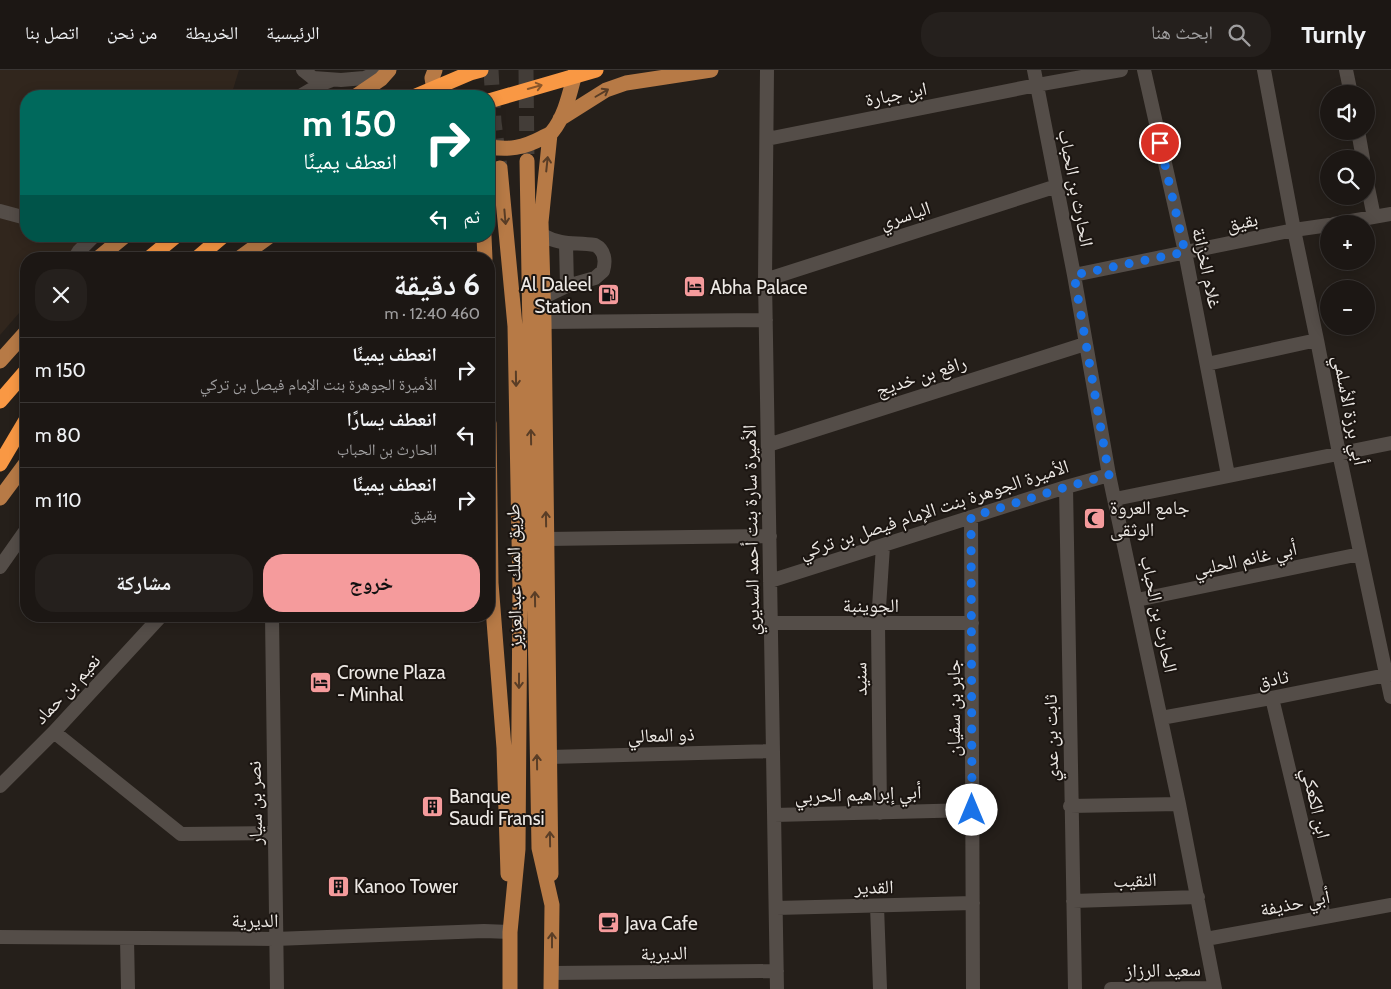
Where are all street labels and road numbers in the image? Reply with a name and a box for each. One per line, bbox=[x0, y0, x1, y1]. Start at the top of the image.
street label: ابن جبارة bbox=[863, 77, 929, 111]
street label: الحارث بن الحباب bbox=[1053, 127, 1099, 249]
street label: الياسري bbox=[877, 196, 935, 238]
street label: بقيق bbox=[1224, 207, 1260, 237]
street label: غلام الخزانة bbox=[1185, 226, 1227, 311]
street label: رافع بن خديج bbox=[873, 351, 970, 402]
street label: أبي برزة الأسلمي bbox=[1324, 353, 1372, 468]
street label: الأميرة سارة بنت أحمد السديري bbox=[738, 424, 768, 636]
street label: الأميرة الجوهرة بنت الإمام فيصل بن تركي bbox=[796, 455, 1073, 567]
street label: طريق الملك عبدالعزيز bbox=[501, 503, 527, 650]
street label: أبي غانم الحلبي bbox=[1191, 537, 1300, 585]
street label: الحارث بن الحباب bbox=[1135, 553, 1183, 675]
street label: الجوينبة bbox=[843, 594, 899, 617]
street label: نعيم بن حماد bbox=[29, 649, 106, 730]
street label: جابر بن سفيان bbox=[942, 659, 965, 757]
street label: سنيد bbox=[848, 662, 872, 696]
street label: ثادق bbox=[1255, 665, 1291, 693]
street label: ثابت بن عدي bbox=[1039, 694, 1067, 782]
street label: ذو المعالي bbox=[627, 722, 695, 751]
street label: نصر بن سيار bbox=[243, 761, 267, 846]
street label: ابن الكعكي bbox=[1293, 765, 1335, 842]
street label: أبي إبراهيم الحربي bbox=[794, 780, 922, 812]
street label: النقيب bbox=[1113, 868, 1157, 892]
street label: القدير bbox=[853, 875, 894, 899]
street label: أبي حذيفة bbox=[1258, 885, 1333, 925]
street label: الديرية bbox=[232, 909, 278, 932]
street label: الديرية bbox=[640, 941, 688, 965]
street label: سعيد الرزاز bbox=[1124, 958, 1201, 982]

